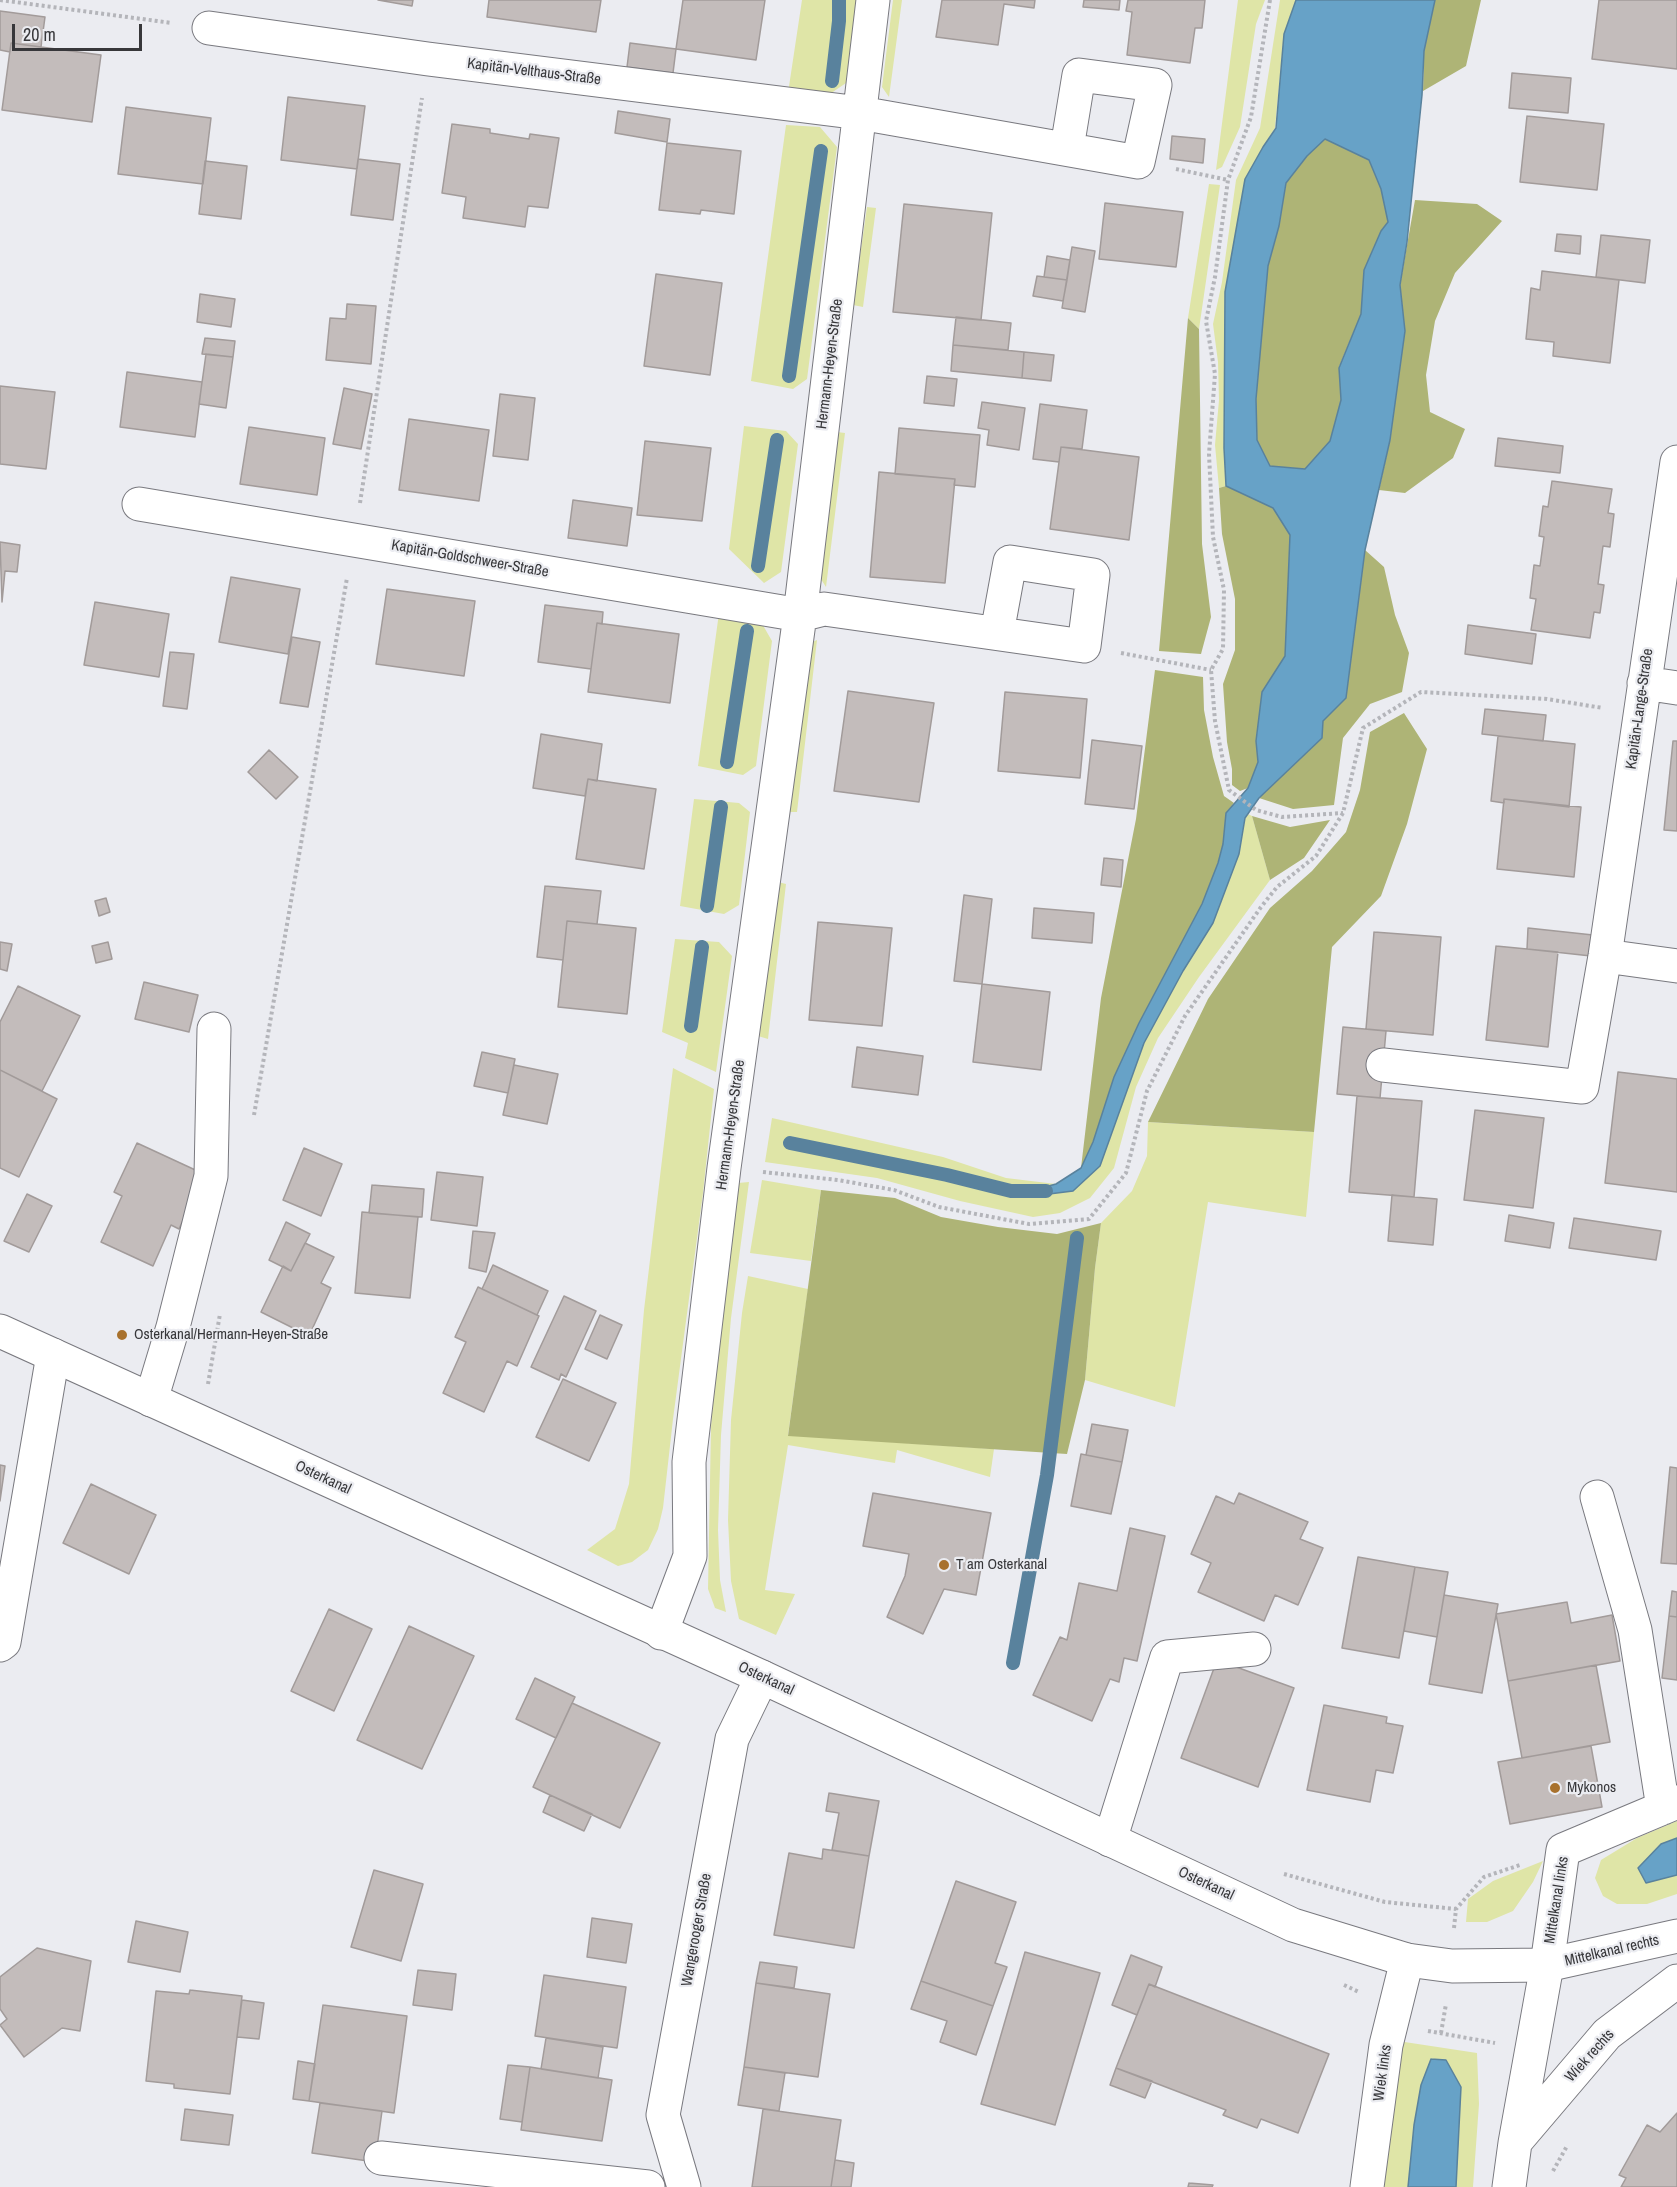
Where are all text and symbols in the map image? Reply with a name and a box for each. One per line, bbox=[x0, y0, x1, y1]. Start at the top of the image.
scale bar bbox=[15, 12, 146, 50]
text: 20 m bbox=[23, 22, 56, 47]
street label: Kapitän-Velthaus-Straße bbox=[466, 55, 602, 89]
street label: Hermann-Heyen-Straße bbox=[813, 298, 847, 430]
street label: Kapitän-Goldschweer-Straße bbox=[390, 536, 550, 582]
street label: Kapitän-Lange-Straße bbox=[1623, 647, 1657, 771]
street label: Hermann-Heyen-Straße bbox=[713, 1059, 749, 1191]
place label: Osterkanal/Hermann-Heyen-Straße bbox=[134, 1326, 328, 1344]
marker: Osterkanal/Hermann-Heyen-Straße bbox=[115, 1328, 129, 1342]
street label: Osterkanal bbox=[292, 1457, 354, 1499]
place label: T am Osterkanal bbox=[956, 1556, 1047, 1574]
marker: T am Osterkanal bbox=[937, 1558, 951, 1572]
street label: Osterkanal bbox=[735, 1658, 797, 1700]
place label: Mykonos bbox=[1567, 1779, 1616, 1797]
marker: Mykonos bbox=[1548, 1781, 1562, 1795]
street label: Mittelkanal links bbox=[1541, 1855, 1573, 1945]
street label: Osterkanal bbox=[1175, 1863, 1237, 1905]
street label: Wangerooger Straße bbox=[678, 1872, 716, 1988]
street label: Mittelkanal rechts bbox=[1563, 1931, 1661, 1971]
street label: Wiek rechts bbox=[1562, 2026, 1618, 2086]
street label: Wiek links bbox=[1370, 2044, 1396, 2102]

